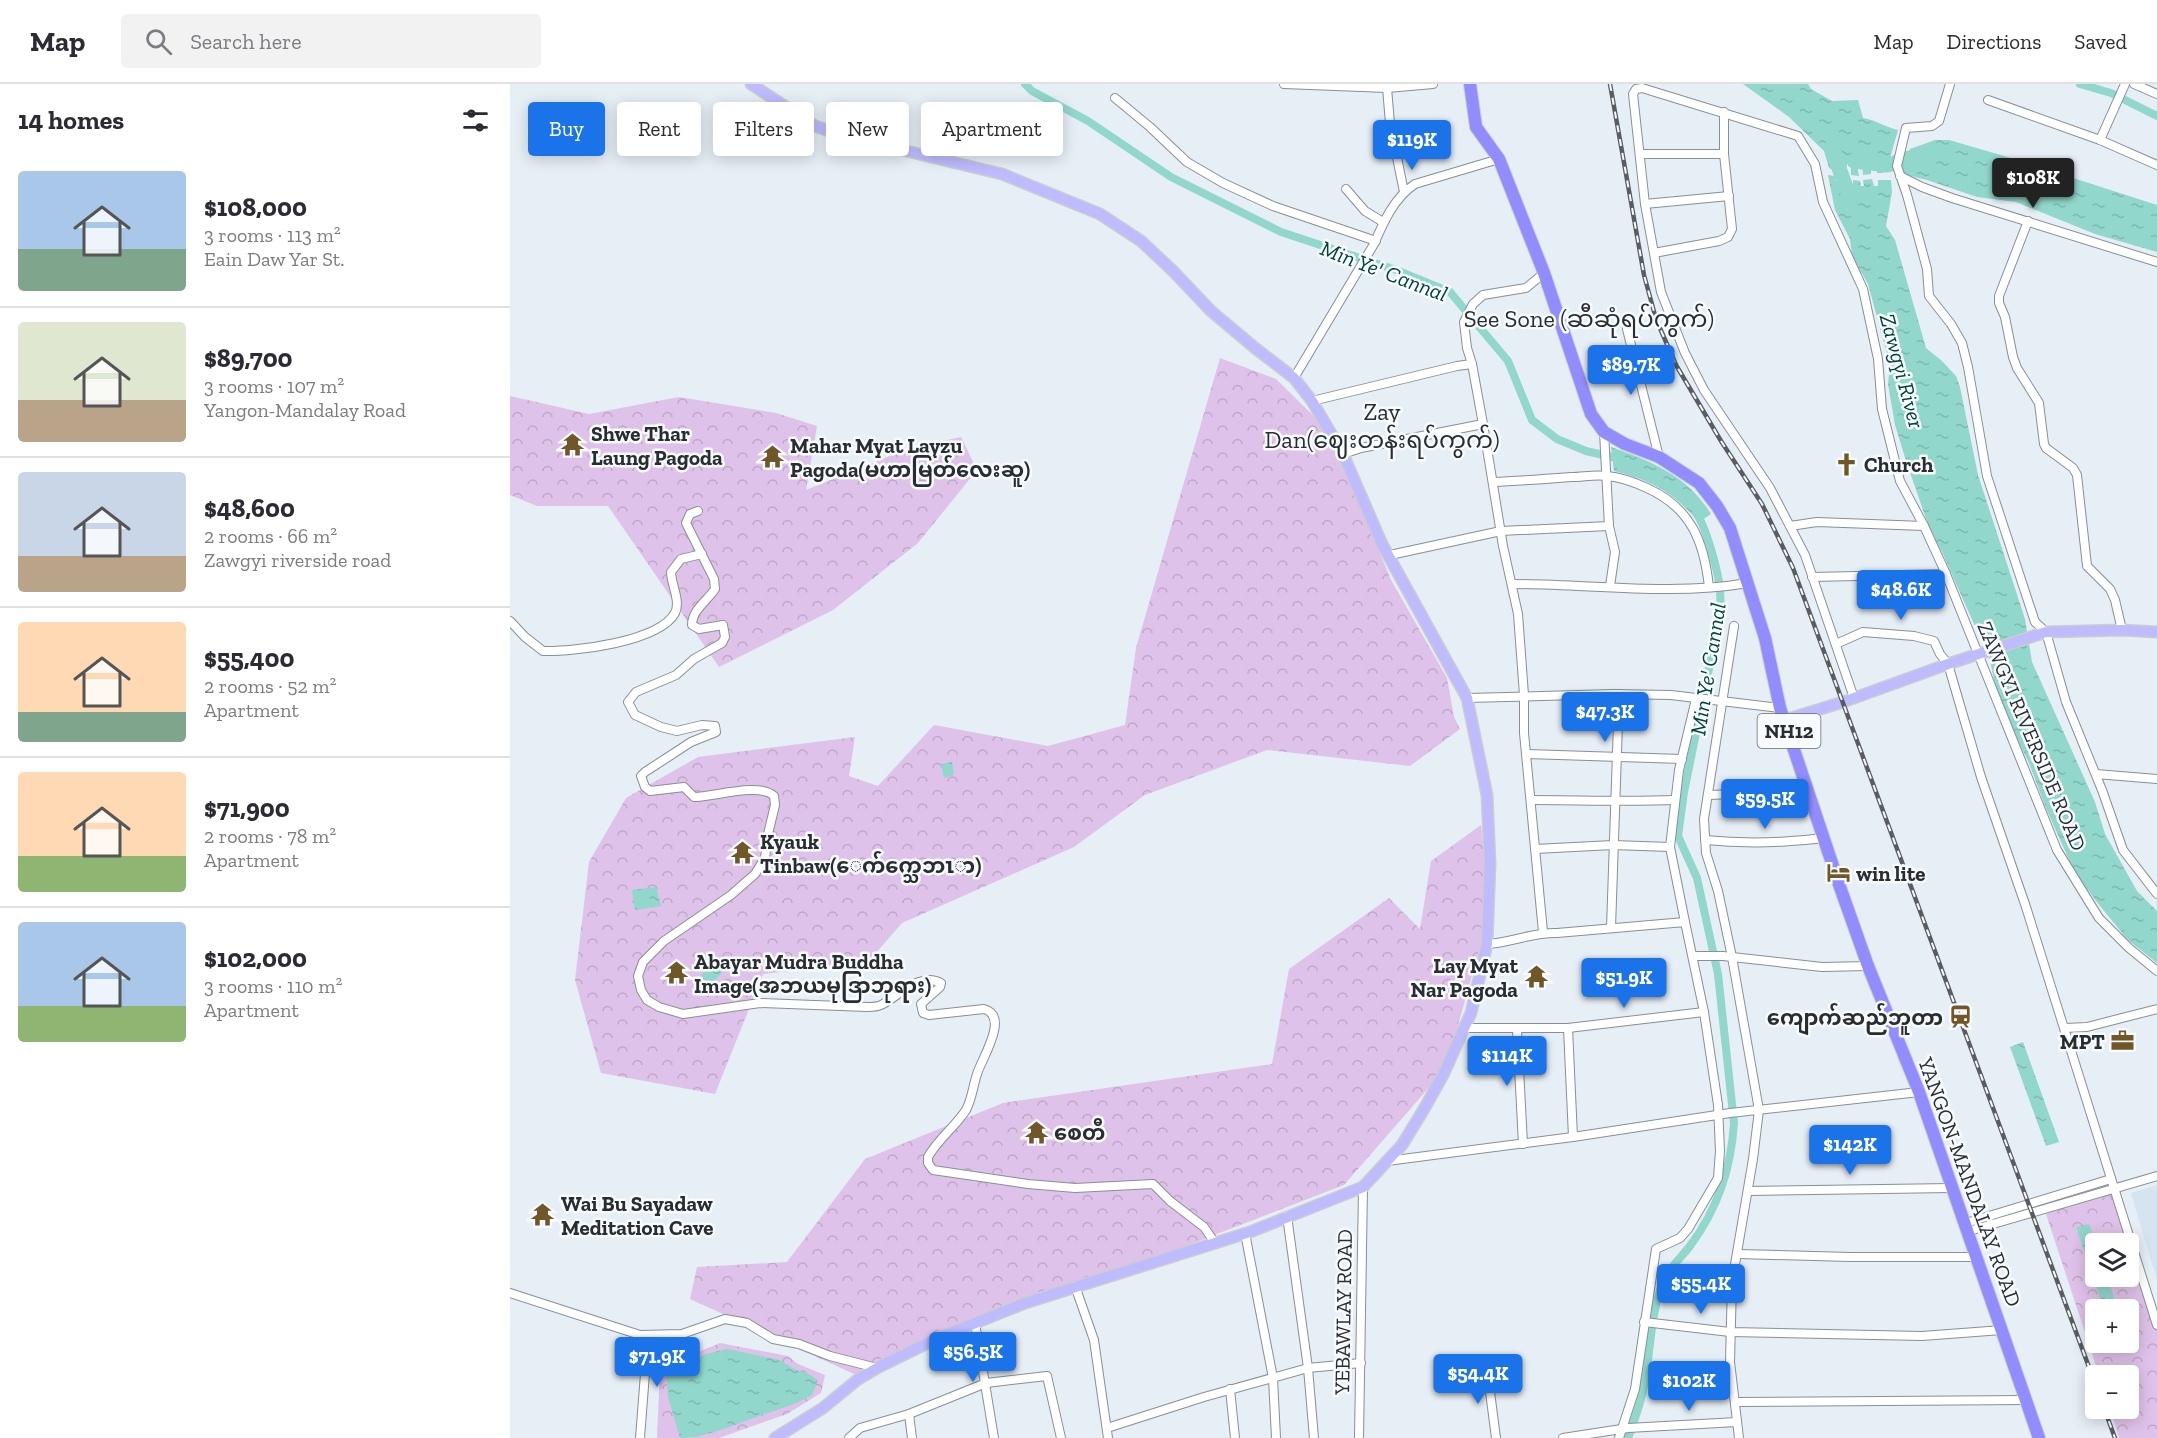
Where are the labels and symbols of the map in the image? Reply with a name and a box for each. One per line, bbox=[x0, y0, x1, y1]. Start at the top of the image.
pin: $119K bbox=[1370, 120, 1454, 171]
pin: $108K bbox=[1991, 158, 2075, 209]
water label: Min Ye' Cannal bbox=[1317, 234, 1451, 308]
district label: See Sone (ဆီဆုံရပ်ကွက်) bbox=[1464, 303, 1714, 338]
water label: Zawgyi River bbox=[1874, 311, 1930, 432]
pin: $89.7K bbox=[1582, 345, 1680, 396]
district label: Zay Dan(ဈေးတန်းရပ်ကွက်) bbox=[1265, 397, 1499, 459]
place label: Shwe Thar Laung Pagoda bbox=[591, 421, 723, 470]
temple icon: Shwe Thar Laung Pagoda bbox=[560, 432, 586, 458]
place label: Mahar Myat Layzu Pagoda(မဟာမြတ်လေးဆူ) bbox=[790, 433, 1030, 487]
temple icon: Mahar Myat Layzu Pagoda(မဟာမြတ်လေးဆူ) bbox=[759, 444, 785, 470]
church icon: Church bbox=[1833, 451, 1859, 477]
place label: Church bbox=[1864, 452, 1933, 477]
pin: $48.6K bbox=[1852, 570, 1950, 621]
water label: Min Ye' Cannal bbox=[1684, 601, 1732, 737]
street label: ZAWGYI RIVERSIDE ROAD bbox=[1972, 618, 2092, 854]
pin: $47.3K bbox=[1556, 692, 1654, 743]
road number: NH12 bbox=[1758, 714, 1820, 748]
pin: $59.5K bbox=[1716, 779, 1814, 830]
place label: Kyauk Tinbaw(ေက်က္သေဘၤာ) bbox=[760, 829, 981, 883]
temple icon: Kyauk Tinbaw(ေက်က္သေဘၤာ) bbox=[729, 840, 755, 866]
hotel icon: win lite bbox=[1825, 860, 1851, 886]
place label: win lite bbox=[1856, 861, 1925, 886]
place label: Abayar Mudra Buddha Image(အဘယမုဒြာဘုရား) bbox=[694, 949, 931, 1003]
place label: Lay Myat Nar Pagoda bbox=[1411, 953, 1519, 1002]
pin: $51.9K bbox=[1575, 958, 1673, 1009]
temple icon: Abayar Mudra Buddha Image(အဘယမုဒြာဘုရား) bbox=[663, 960, 689, 986]
temple icon: Lay Myat Nar Pagoda bbox=[1523, 964, 1549, 990]
place label: ကျောက်ဆည်ဘူတာ bbox=[1767, 1002, 1943, 1036]
station icon: ကျောက်ဆည်ဘူတာ bbox=[1948, 1004, 1974, 1030]
office icon: MPT bbox=[2110, 1028, 2136, 1054]
place label: MPT bbox=[2060, 1029, 2105, 1054]
pin: $114K bbox=[1465, 1036, 1549, 1087]
street label: YANGON-MANDALAY ROAD bbox=[1913, 1053, 2027, 1310]
place label: စေတီ bbox=[1054, 1118, 1105, 1145]
temple icon: စေတီ bbox=[1023, 1119, 1049, 1145]
pin: $142K bbox=[1808, 1125, 1892, 1176]
place label: Wai Bu Sayadaw Meditation Cave bbox=[561, 1191, 714, 1240]
temple icon: Wai Bu Sayadaw Meditation Cave bbox=[530, 1202, 556, 1228]
street label: YEBAWLAY ROAD bbox=[1329, 1229, 1357, 1396]
pin: $55.4K bbox=[1652, 1264, 1750, 1315]
pin: $56.5K bbox=[924, 1332, 1022, 1383]
pin: $71.9K bbox=[608, 1337, 706, 1388]
pin: $54.4K bbox=[1429, 1354, 1527, 1405]
pin: $102K bbox=[1647, 1361, 1731, 1412]

